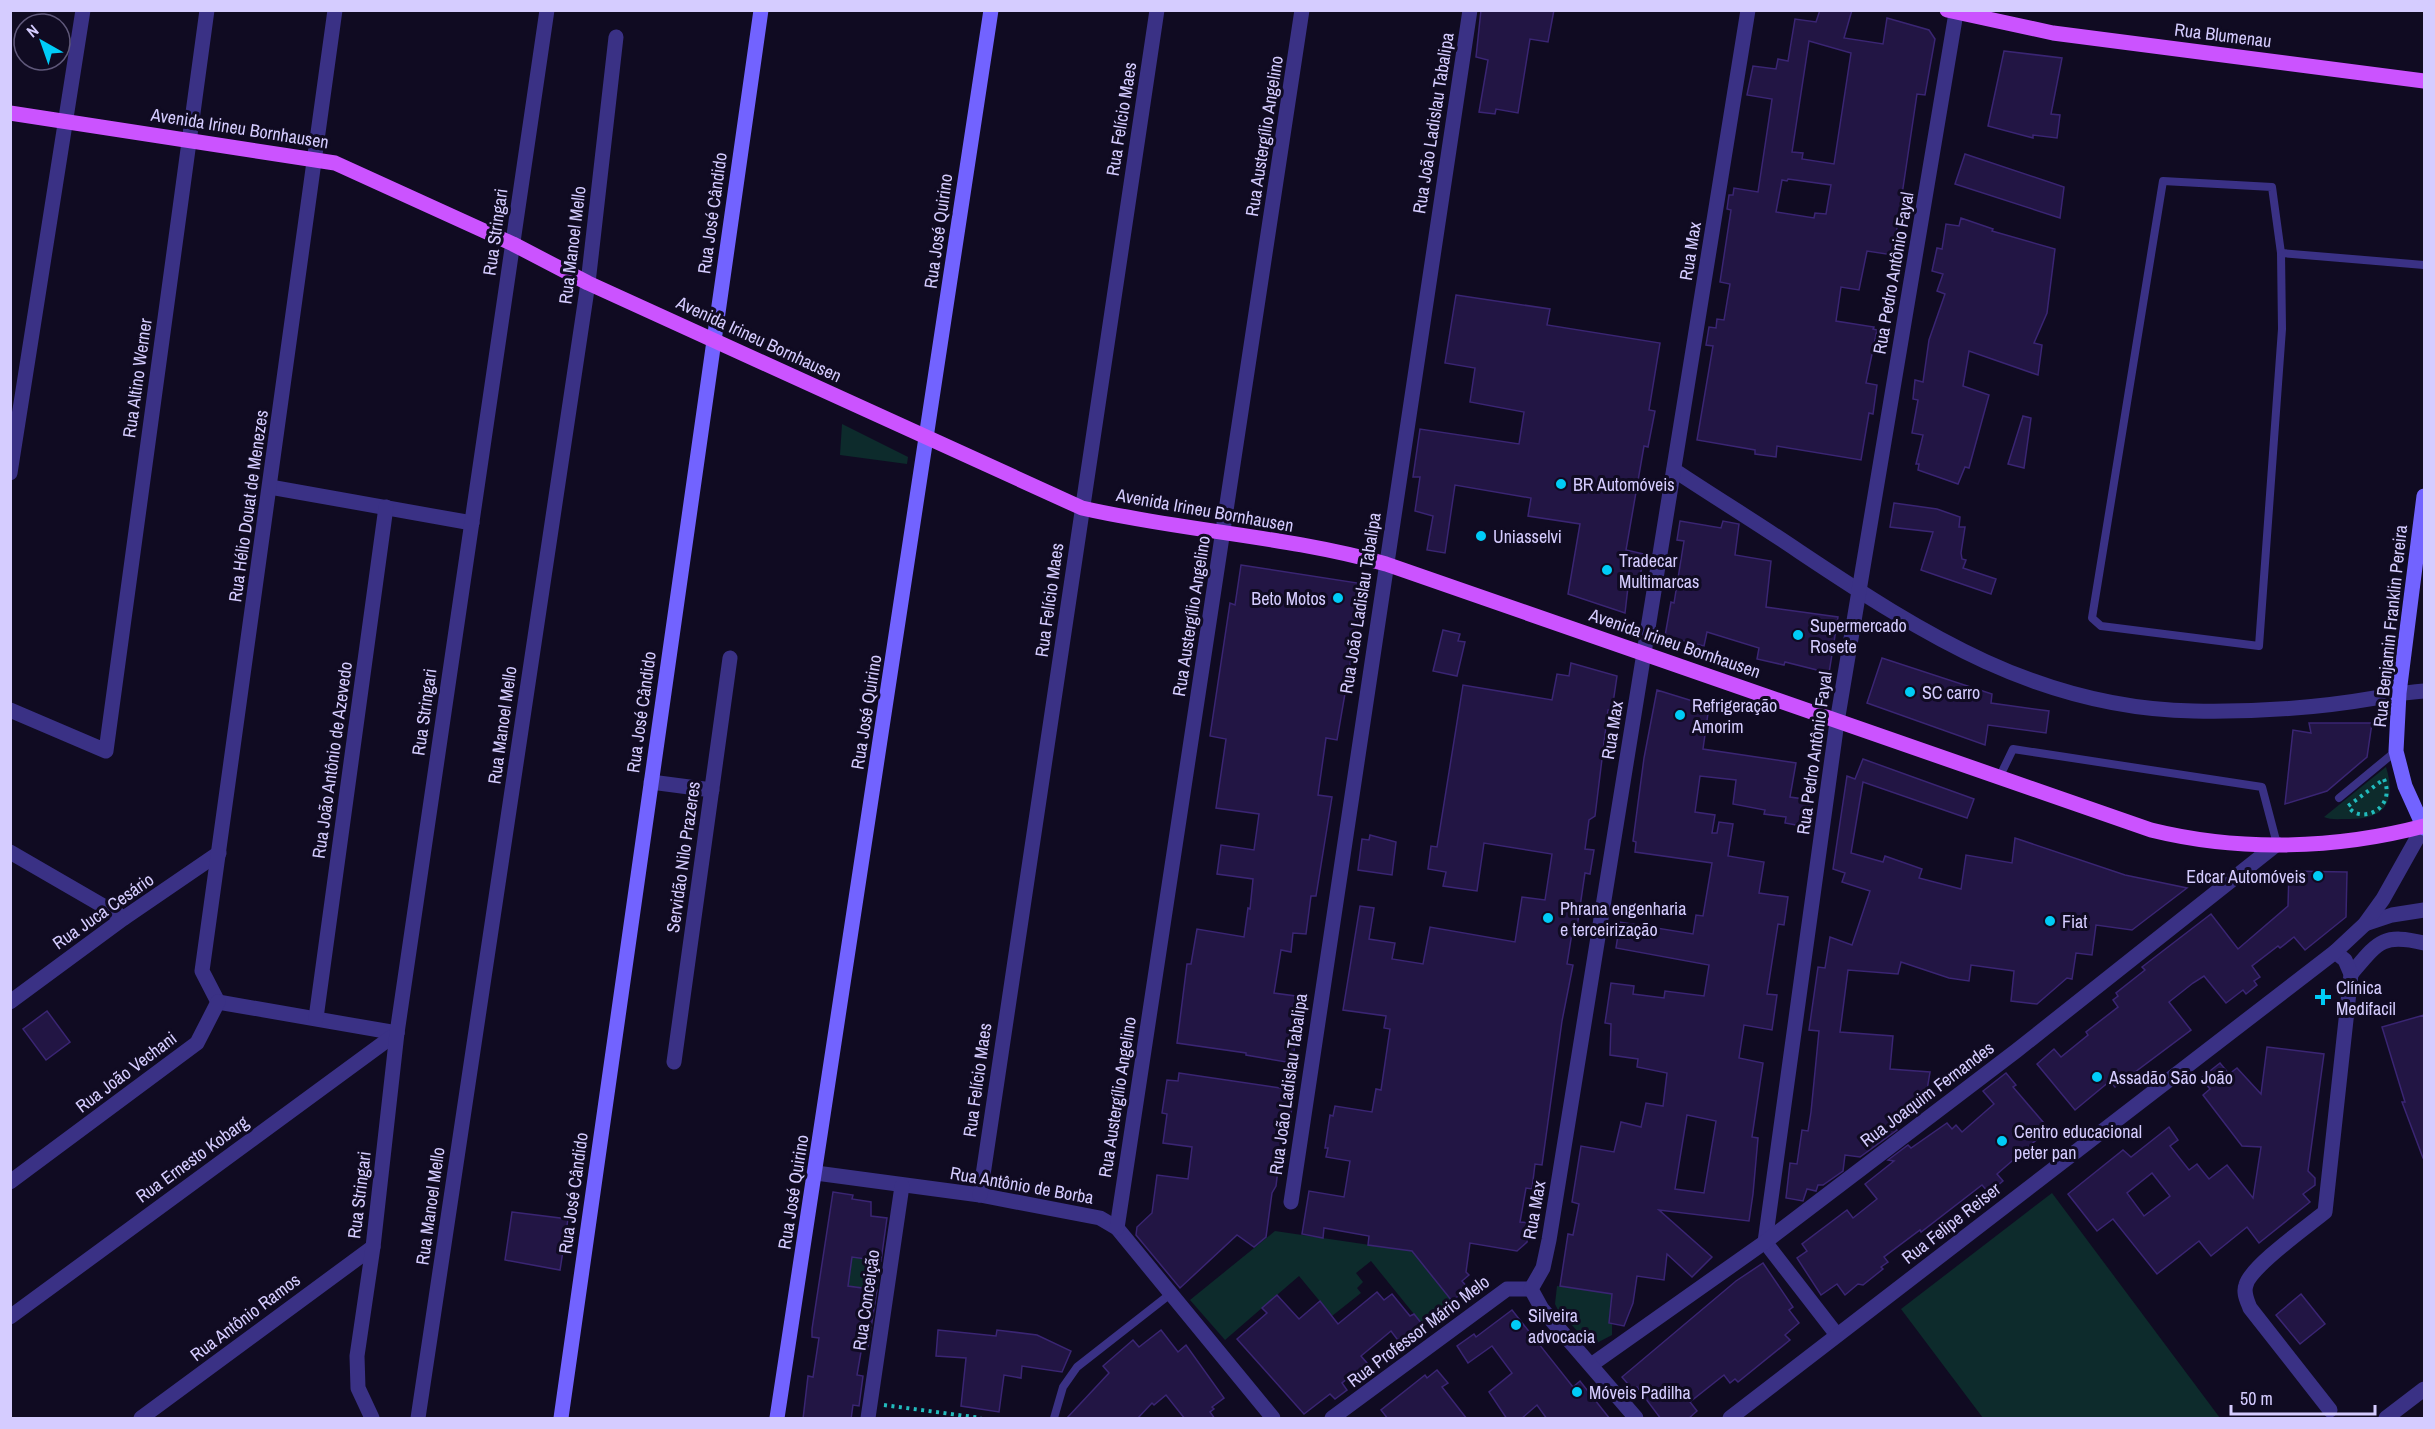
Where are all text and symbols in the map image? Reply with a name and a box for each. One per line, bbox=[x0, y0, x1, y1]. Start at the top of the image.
north arrow bbox=[12, 12, 72, 72]
street label: Rua Blumenau bbox=[2173, 17, 2273, 53]
text: N bbox=[22, 19, 43, 42]
street label: Rua João Ladislau Tabalipa bbox=[1406, 31, 1460, 215]
street label: Rua Austergílio Angelino bbox=[1239, 54, 1289, 218]
street label: Rua Felício Maes bbox=[1100, 60, 1142, 178]
street label: Avenida Irineu Bornhausen bbox=[148, 101, 331, 154]
street label: Rua José Cândido bbox=[691, 151, 733, 275]
street label: Rua José Quirino bbox=[918, 172, 958, 290]
street label: Rua Manoel Mello bbox=[552, 184, 592, 306]
street label: Rua Stringari bbox=[477, 187, 513, 277]
street label: Rua Pedro Antônio Fayal bbox=[1866, 190, 1920, 356]
street label: Rua Max bbox=[1673, 219, 1707, 282]
street label: Avenida Irineu Bornhausen bbox=[671, 289, 846, 388]
street label: Rua Altino Werner bbox=[116, 317, 158, 439]
street label: Rua Hélio Douat de Menezes bbox=[222, 408, 274, 604]
place label: BR Automóveis bbox=[1573, 472, 1675, 497]
marker: BR Automóveis bbox=[1554, 477, 1568, 491]
street label: Avenida Irineu Bornhausen bbox=[1113, 482, 1296, 538]
street label: Rua João Ladislau Tabalipa bbox=[1333, 511, 1387, 695]
place label: Uniasselvi bbox=[1493, 524, 1562, 549]
street label: Rua Benjamin Franklin Pereira bbox=[2367, 524, 2413, 728]
marker: Uniasselvi bbox=[1474, 529, 1488, 543]
street label: Rua Austergílio Angelino bbox=[1166, 534, 1216, 698]
street label: Rua Felício Maes bbox=[1029, 541, 1069, 659]
place label: Tradecar Multimarcas bbox=[1619, 548, 1699, 594]
marker: Tradecar Multimarcas bbox=[1600, 563, 1614, 577]
place label: Beto Motos bbox=[1251, 586, 1326, 611]
marker: Beto Motos bbox=[1331, 591, 1345, 605]
street label: Avenida Irineu Bornhausen bbox=[1585, 602, 1764, 684]
place label: Supermercado Rosete bbox=[1810, 613, 1907, 659]
marker: Supermercado Rosete bbox=[1791, 628, 1805, 642]
street label: Rua José Cândido bbox=[620, 650, 662, 774]
street label: Rua José Quirino bbox=[845, 653, 887, 771]
street label: Rua João Antônio de Azevedo bbox=[306, 660, 358, 860]
street label: Rua Manoel Mello bbox=[481, 664, 523, 786]
street label: Rua Stringari bbox=[406, 667, 442, 757]
street label: Rua Pedro Antônio Fayal bbox=[1790, 670, 1838, 836]
place label: SC carro bbox=[1922, 680, 1980, 705]
marker: SC carro bbox=[1903, 685, 1917, 699]
place label: Refrigeração Amorim bbox=[1691, 693, 1777, 739]
street label: Rua Max bbox=[1595, 698, 1629, 761]
marker: Refrigeração Amorim bbox=[1673, 708, 1687, 722]
street label: Servidão Nilo Prazeres bbox=[660, 780, 706, 934]
place label: Edcar Automóveis bbox=[2186, 864, 2306, 889]
street label: Rua Juca Cesário bbox=[47, 867, 159, 955]
marker: Edcar Automóveis bbox=[2311, 869, 2325, 883]
place label: Phrana engenharia e terceirização bbox=[1560, 896, 1686, 942]
place label: Fiat bbox=[2062, 909, 2087, 934]
marker: Phrana engenharia e terceirização bbox=[1541, 911, 1555, 925]
marker: Fiat bbox=[2043, 914, 2057, 928]
place label: Clínica Medifacil bbox=[2336, 975, 2396, 1021]
marker: Clínica Medifacil bbox=[2314, 988, 2332, 1006]
street label: Rua João Ladislau Tabalipa bbox=[1263, 992, 1313, 1176]
street label: Rua Austergílio Angelino bbox=[1092, 1015, 1142, 1179]
street label: Rua Felício Maes bbox=[957, 1021, 997, 1139]
street label: Rua João Vechani bbox=[70, 1026, 182, 1118]
street label: Rua Joaquim Fernandes bbox=[1855, 1035, 1999, 1153]
place label: Assadão São João bbox=[2108, 1065, 2233, 1090]
marker: Assadão São João bbox=[2090, 1070, 2104, 1084]
street label: Rua Ernesto Kobarg bbox=[131, 1109, 254, 1208]
place label: Centro educacional peter pan bbox=[2014, 1119, 2142, 1165]
street label: Rua José Cândido bbox=[552, 1131, 594, 1255]
street label: Rua José Quirino bbox=[772, 1133, 814, 1251]
marker: Centro educacional peter pan bbox=[1995, 1134, 2009, 1148]
street label: Rua Manoel Mello bbox=[409, 1145, 451, 1267]
street label: Rua Stringari bbox=[341, 1150, 377, 1240]
street label: Rua Antônio de Borba bbox=[948, 1160, 1096, 1210]
street label: Rua Felipe Reiser bbox=[1896, 1176, 2006, 1270]
street label: Rua Max bbox=[1517, 1178, 1552, 1241]
street label: Rua Conceição bbox=[847, 1248, 885, 1352]
street label: Rua Antônio Ramos bbox=[185, 1267, 305, 1367]
street label: Rua Professor Mário Melo bbox=[1342, 1269, 1494, 1393]
place label: Silveira advocacia bbox=[1528, 1303, 1595, 1349]
marker: Silveira advocacia bbox=[1509, 1318, 1523, 1332]
scale bar bbox=[2231, 1378, 2375, 1416]
place label: Móveis Padilha bbox=[1589, 1380, 1691, 1405]
marker: Móveis Padilha bbox=[1570, 1385, 1584, 1399]
text: 50 m bbox=[2240, 1386, 2273, 1411]

